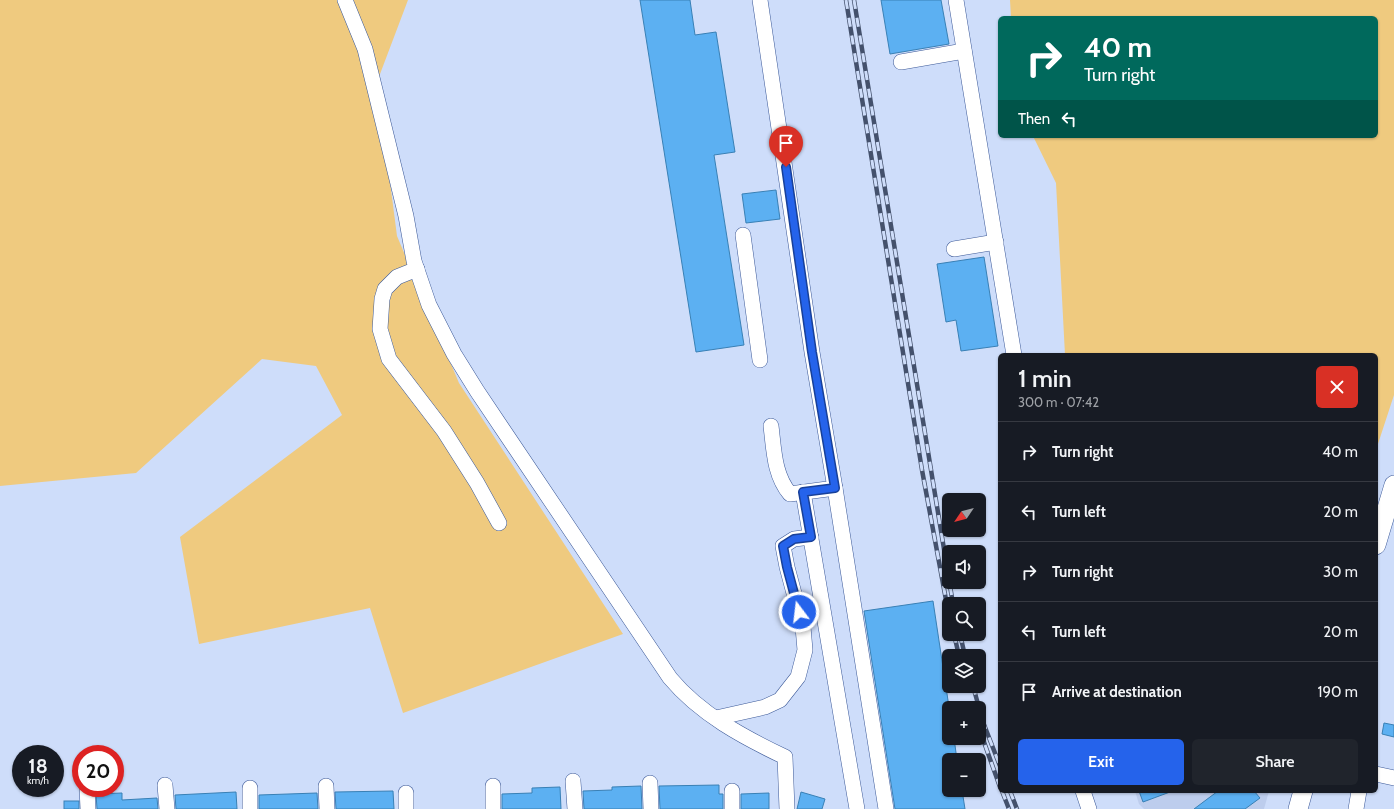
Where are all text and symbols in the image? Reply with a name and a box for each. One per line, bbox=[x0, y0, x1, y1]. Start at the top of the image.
text: 40 m bbox=[1084, 30, 1152, 64]
icon: right bbox=[1018, 32, 1070, 84]
text: Turn right bbox=[1084, 64, 1155, 86]
icon: left bbox=[1058, 108, 1080, 130]
text: Then bbox=[1018, 110, 1050, 128]
pin bbox=[769, 126, 803, 167]
icon: arrive bbox=[775, 132, 797, 154]
text: 1 min bbox=[1018, 364, 1072, 393]
button: close bbox=[1316, 366, 1358, 408]
text: 300 m · 07:42 bbox=[1018, 394, 1099, 410]
icon: right bbox=[1018, 441, 1040, 463]
text: Turn right bbox=[1052, 443, 1113, 461]
text: 40 m bbox=[1322, 443, 1358, 461]
north arrow bbox=[942, 493, 986, 537]
map controls bbox=[942, 493, 986, 797]
icon: left bbox=[1018, 501, 1040, 523]
text: Turn left bbox=[1052, 503, 1106, 521]
text: 20 m bbox=[1323, 503, 1358, 521]
button: sound bbox=[942, 545, 986, 589]
icon: right bbox=[1018, 561, 1040, 583]
text: Turn right bbox=[1052, 563, 1113, 581]
text: 30 m bbox=[1323, 563, 1358, 581]
position arrow bbox=[778, 591, 820, 633]
button: search bbox=[942, 597, 986, 641]
icon: left bbox=[1018, 621, 1040, 643]
text: Turn left bbox=[1052, 623, 1106, 641]
text: 20 m bbox=[1323, 623, 1358, 641]
button: layers bbox=[942, 649, 986, 693]
icon: arrive bbox=[1018, 681, 1040, 703]
text: Arrive at destination bbox=[1052, 683, 1182, 701]
text: 190 m bbox=[1318, 683, 1358, 701]
button: + bbox=[942, 701, 986, 745]
button: Exit bbox=[1018, 739, 1184, 785]
button: Share bbox=[1192, 739, 1358, 785]
speed limit sign: 20 bbox=[72, 745, 124, 797]
button: − bbox=[942, 753, 986, 797]
text: 18 bbox=[28, 754, 48, 778]
text: km/h bbox=[27, 774, 49, 787]

